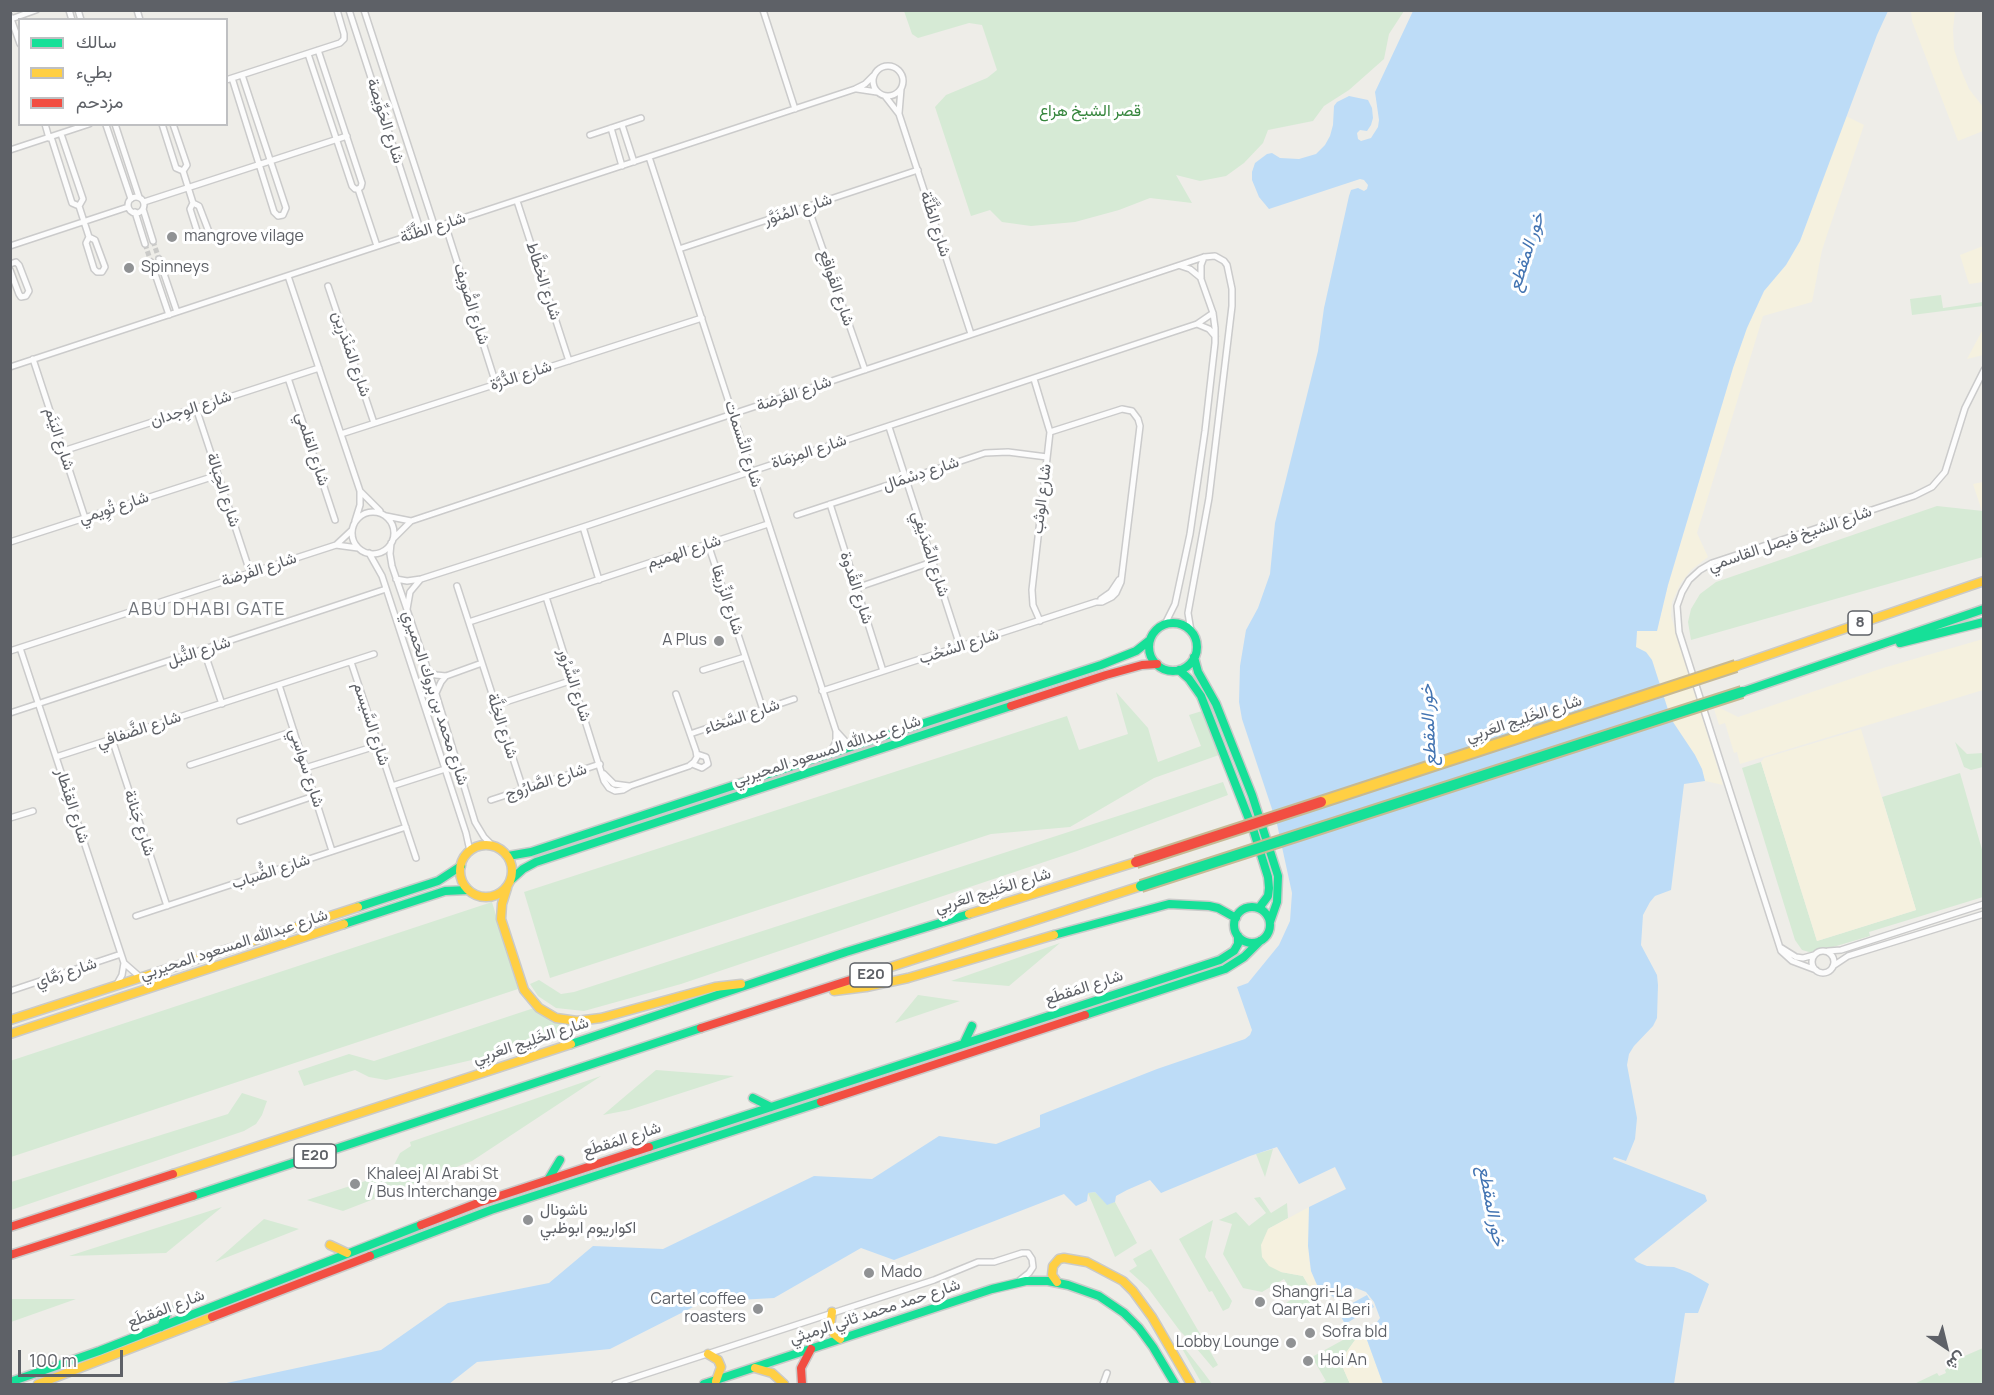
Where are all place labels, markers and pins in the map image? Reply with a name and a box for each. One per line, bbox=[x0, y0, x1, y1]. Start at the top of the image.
place label: mangrove vilage bbox=[184, 227, 304, 247]
marker: mangrove vilage bbox=[165, 230, 179, 244]
place label: Spinneys bbox=[141, 258, 209, 278]
marker: Spinneys bbox=[122, 261, 136, 275]
place label: A Plus bbox=[662, 631, 707, 651]
marker: A Plus bbox=[712, 634, 726, 648]
place label: Khaleej Al Arabi St / Bus Interchange bbox=[367, 1165, 499, 1203]
marker: Khaleej Al Arabi St / Bus Interchange bbox=[348, 1177, 362, 1191]
place label: ناشونال اكواريوم ابوظبي bbox=[540, 1201, 636, 1239]
marker: ناشونال اكواريوم ابوظبي bbox=[521, 1213, 535, 1227]
place label: Mado bbox=[881, 1263, 922, 1283]
marker: Mado bbox=[862, 1266, 876, 1280]
place label: Shangri-La Qaryat Al Beri bbox=[1272, 1283, 1370, 1321]
place label: Cartel coffee roasters bbox=[650, 1290, 746, 1328]
marker: Shangri-La Qaryat Al Beri bbox=[1253, 1295, 1267, 1309]
marker: Cartel coffee roasters bbox=[751, 1302, 765, 1316]
place label: Sofra bld bbox=[1322, 1323, 1387, 1343]
marker: Sofra bld bbox=[1303, 1326, 1317, 1340]
place label: Lobby Lounge bbox=[1176, 1333, 1279, 1353]
marker: Lobby Lounge bbox=[1284, 1336, 1298, 1350]
place label: Hoi An bbox=[1320, 1351, 1367, 1371]
marker: Hoi An bbox=[1301, 1354, 1315, 1368]

